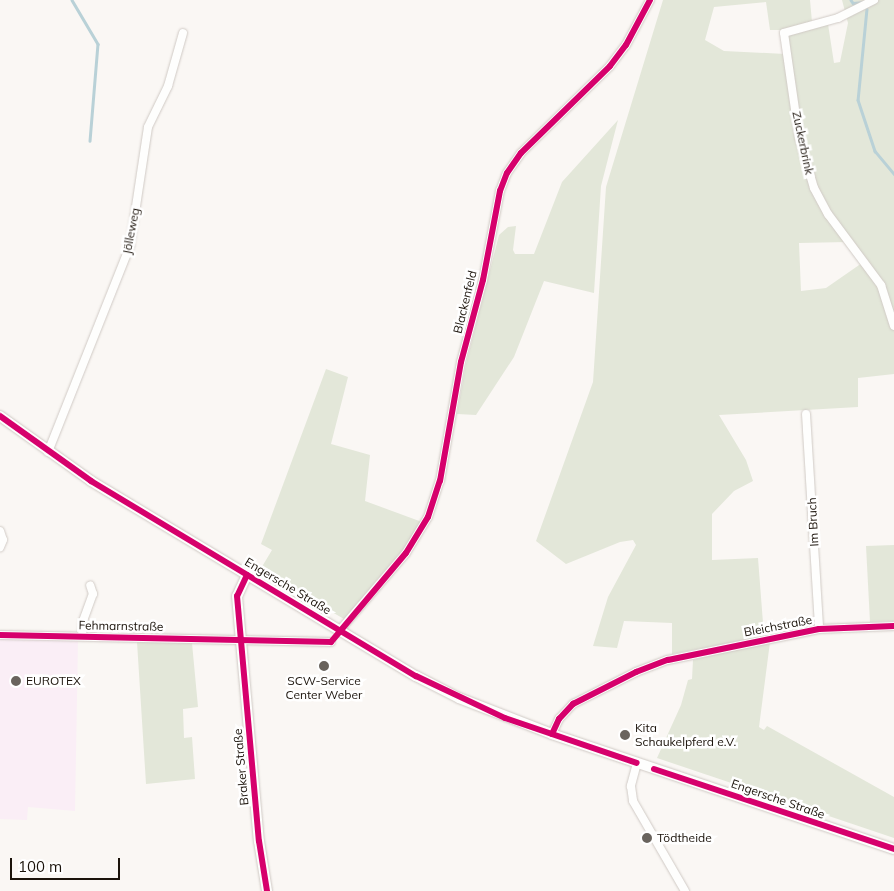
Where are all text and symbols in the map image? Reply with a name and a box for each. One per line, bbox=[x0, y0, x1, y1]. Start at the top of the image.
street label: Zuckerbrink bbox=[789, 110, 817, 176]
street label: Jölleweg bbox=[119, 207, 143, 255]
street label: Blackenfeld bbox=[450, 269, 480, 335]
street label: Im Bruch bbox=[805, 497, 821, 547]
street label: Engersche Straße bbox=[242, 555, 334, 617]
street label: Bleichstraße bbox=[743, 612, 813, 640]
street label: Fehmarnstraße bbox=[78, 618, 164, 634]
marker: SCW-Service Center Weber bbox=[318, 660, 330, 672]
place label: EUROTEX bbox=[26, 674, 81, 688]
place label: SCW-Service Center Weber bbox=[286, 674, 362, 702]
marker: EUROTEX bbox=[10, 675, 22, 687]
place label: Kita Schaukelpferd e.V. bbox=[635, 721, 736, 749]
street label: Braker Straße bbox=[230, 728, 252, 806]
marker: Kita Schaukelpferd e.V. bbox=[619, 729, 631, 741]
street label: Engersche Straße bbox=[729, 776, 827, 822]
place label: Tödtheide bbox=[657, 831, 712, 845]
marker: Tödtheide bbox=[641, 832, 653, 844]
scale bar bbox=[12, 848, 122, 880]
text: 100 m bbox=[18, 857, 62, 876]

